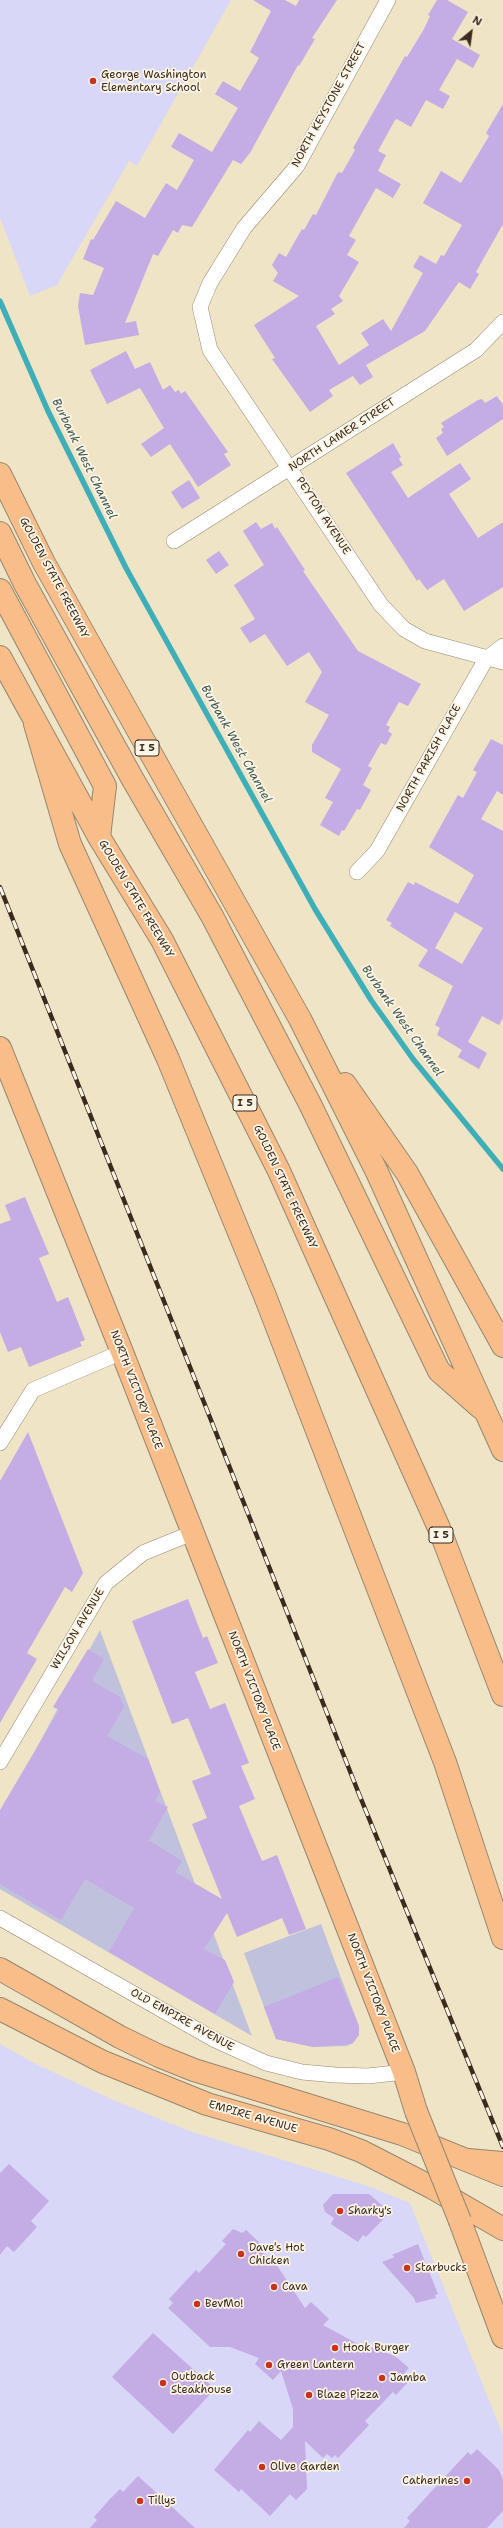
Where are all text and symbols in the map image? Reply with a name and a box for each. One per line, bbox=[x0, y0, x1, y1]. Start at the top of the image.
north arrow bbox=[451, 12, 491, 52]
text: N bbox=[470, 12, 485, 30]
street label: NORTH KEYSTONE STREET bbox=[289, 40, 369, 170]
place label: George Washington Elementary School bbox=[101, 68, 206, 94]
marker: George Washington Elementary School bbox=[88, 76, 98, 86]
water label: Burbank West Channel bbox=[48, 396, 120, 522]
street label: NORTH LAMER STREET bbox=[286, 396, 398, 474]
street label: PEYTON AVENUE bbox=[293, 475, 353, 557]
street label: GOLDEN STATE FREEWAY bbox=[16, 515, 92, 641]
water label: Burbank West Channel bbox=[198, 683, 274, 805]
street label: NORTH PARISH PLACE bbox=[394, 702, 464, 814]
road number: I 5 bbox=[135, 740, 159, 756]
street label: GOLDEN STATE FREEWAY bbox=[96, 838, 176, 960]
water label: Burbank West Channel bbox=[358, 963, 446, 1079]
road number: I 5 bbox=[233, 1095, 257, 1111]
street label: GOLDEN STATE FREEWAY bbox=[250, 1123, 320, 1251]
street label: NORTH VICTORY PLACE bbox=[107, 1328, 165, 1452]
road number: I 5 bbox=[429, 1527, 453, 1543]
street label: WILSON AVENUE bbox=[48, 1586, 108, 1672]
street label: NORTH VICTORY PLACE bbox=[225, 1629, 283, 1753]
street label: NORTH VICTORY PLACE bbox=[344, 1931, 402, 2055]
street label: OLD EMPIRE AVENUE bbox=[128, 1986, 236, 2054]
street label: EMPIRE AVENUE bbox=[207, 2098, 299, 2136]
place label: Sharky's bbox=[348, 2204, 392, 2218]
marker: Sharky's bbox=[335, 2206, 345, 2216]
place label: Dave's Hot Chicken bbox=[249, 2241, 305, 2267]
marker: Dave's Hot Chicken bbox=[236, 2249, 246, 2259]
place label: Starbucks bbox=[415, 2261, 467, 2275]
marker: Starbucks bbox=[402, 2263, 412, 2273]
place label: Cava bbox=[282, 2280, 308, 2294]
marker: Cava bbox=[269, 2282, 279, 2292]
place label: BevMo! bbox=[205, 2297, 243, 2311]
marker: BevMo! bbox=[192, 2299, 202, 2309]
place label: Hook Burger bbox=[343, 2341, 410, 2355]
marker: Hook Burger bbox=[330, 2343, 340, 2353]
place label: Green Lantern bbox=[277, 2358, 354, 2372]
marker: Green Lantern bbox=[264, 2360, 274, 2370]
place label: Outback Steakhouse bbox=[171, 2370, 232, 2396]
place label: Jamba bbox=[390, 2371, 426, 2385]
marker: Jamba bbox=[377, 2373, 387, 2383]
marker: Outback Steakhouse bbox=[158, 2378, 168, 2388]
place label: Blaze Pizza bbox=[317, 2388, 379, 2402]
marker: Blaze Pizza bbox=[304, 2390, 314, 2400]
place label: Olive Garden bbox=[270, 2460, 339, 2474]
marker: Olive Garden bbox=[257, 2462, 267, 2472]
place label: Catherines bbox=[402, 2474, 459, 2488]
marker: Catherines bbox=[462, 2476, 472, 2486]
place label: Tillys bbox=[148, 2494, 176, 2508]
marker: Tillys bbox=[135, 2496, 145, 2506]

